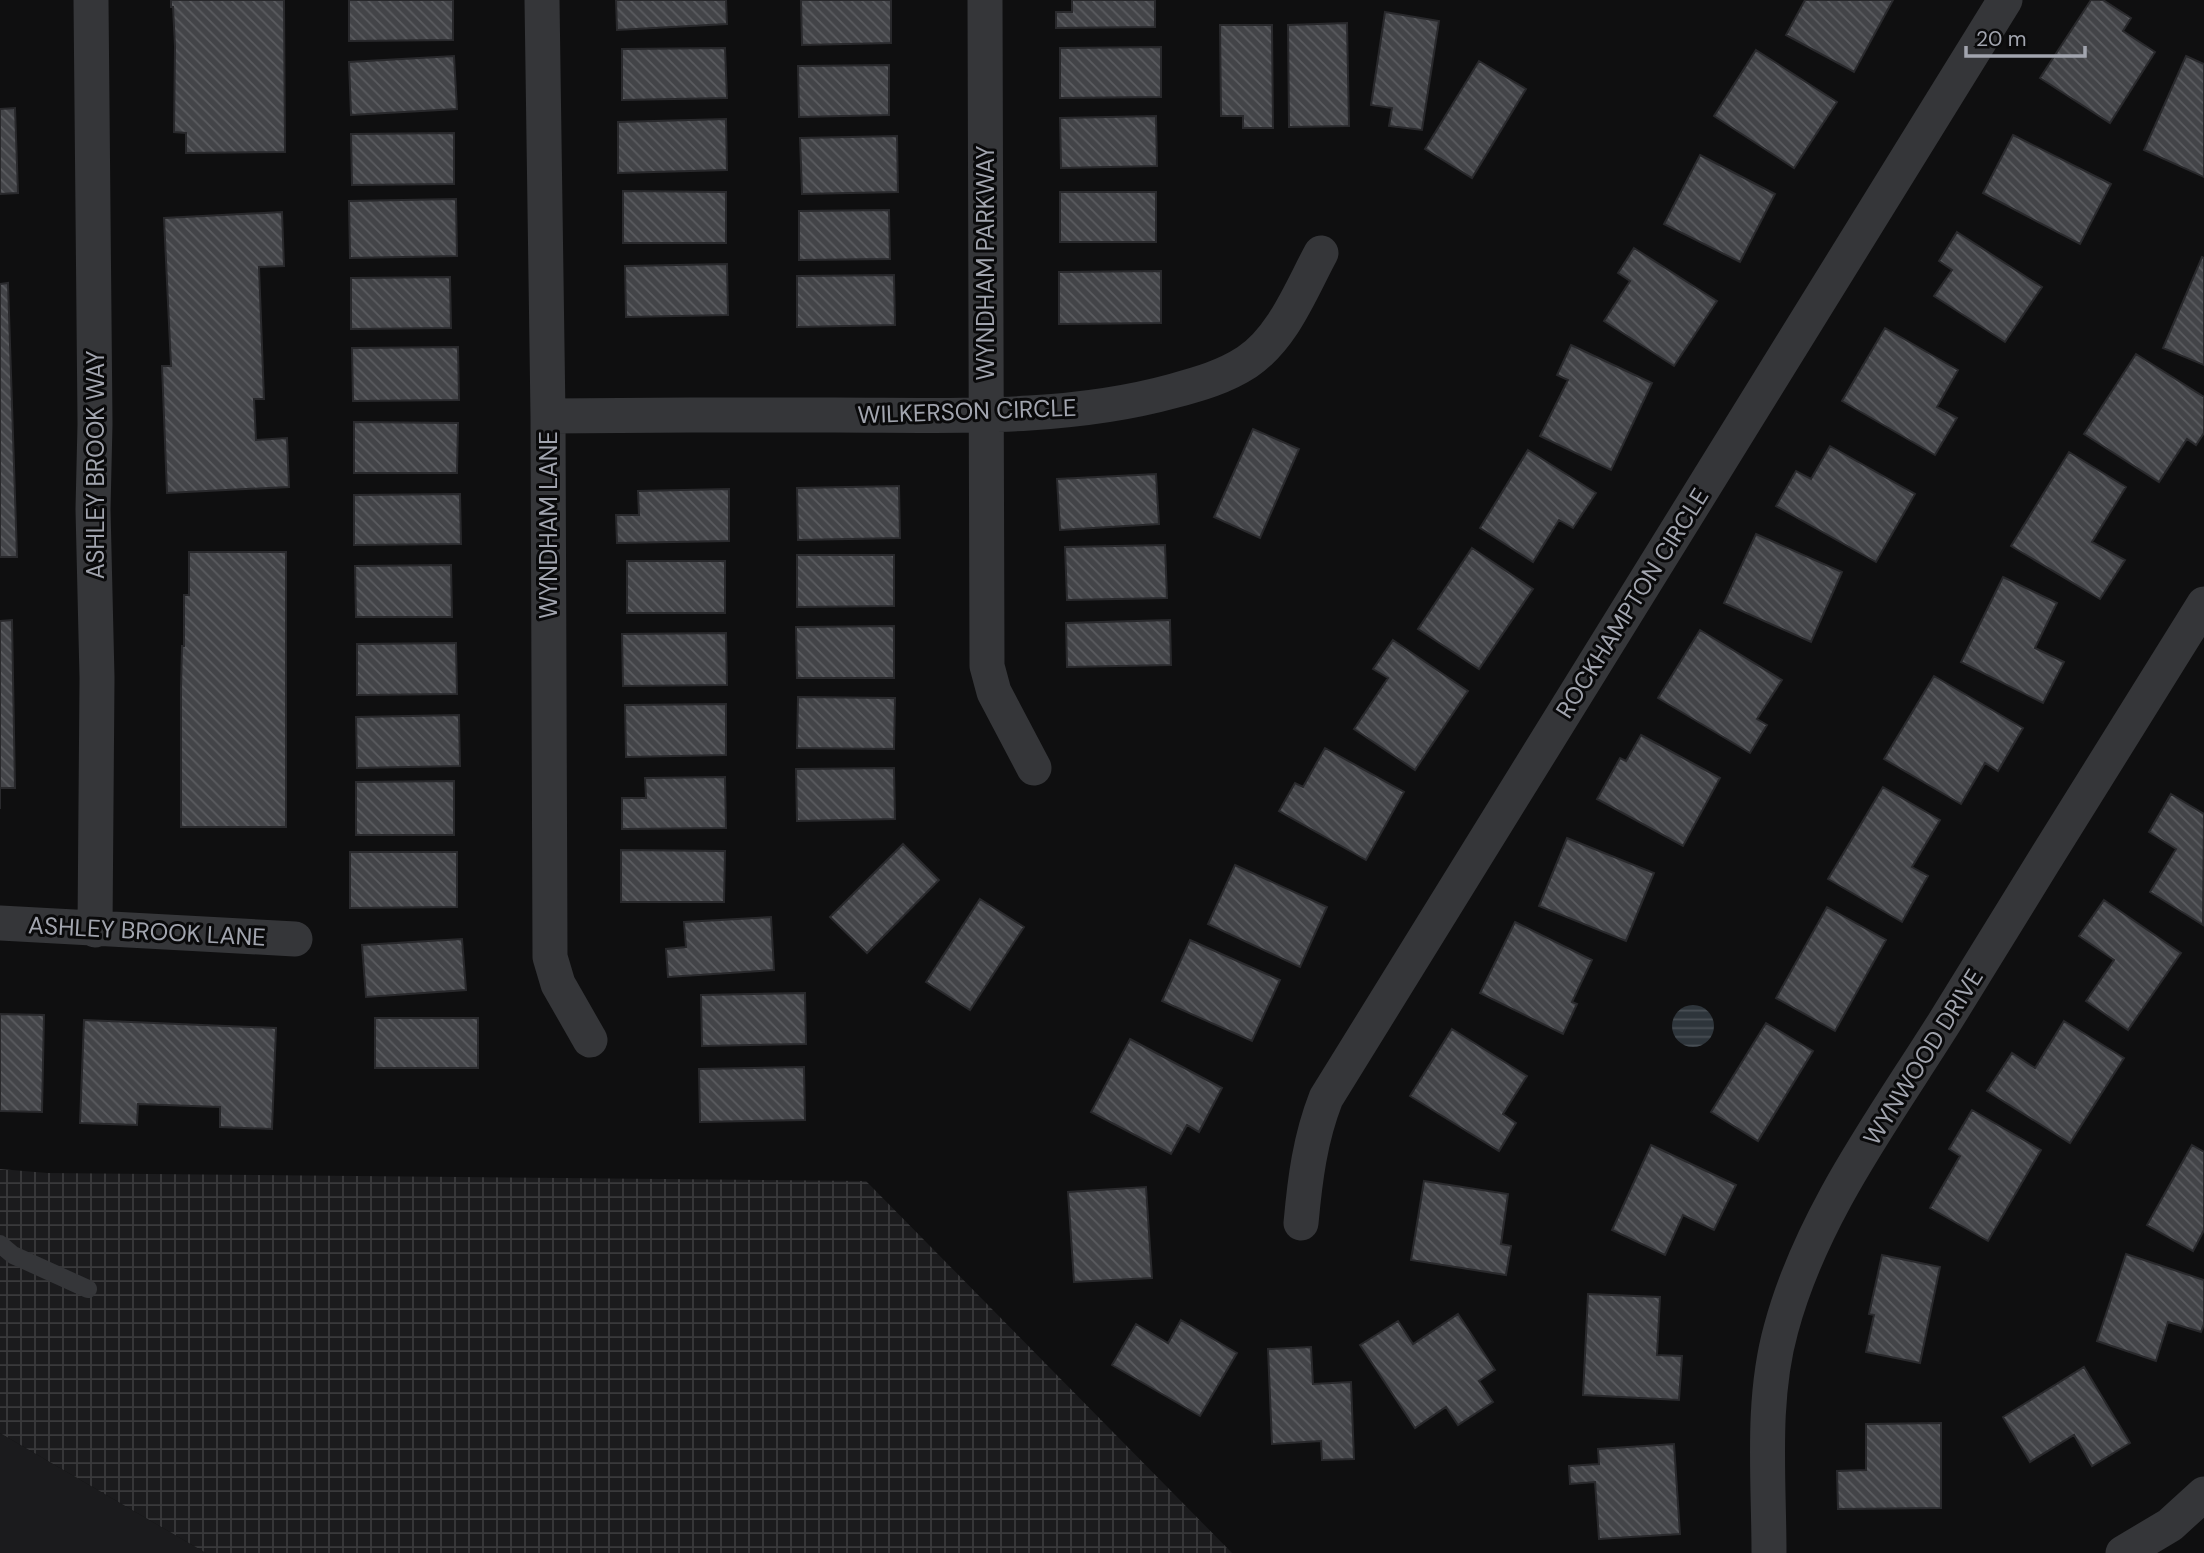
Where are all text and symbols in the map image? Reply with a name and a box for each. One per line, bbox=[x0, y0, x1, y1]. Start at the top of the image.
scale bar bbox=[1966, 14, 2085, 58]
text: 20 m bbox=[1976, 25, 2027, 53]
street label: WYNDHAM PARKWAY bbox=[970, 146, 1001, 380]
street label: ASHLEY BROOK WAY bbox=[80, 351, 111, 579]
street label: WILKERSON CIRCLE bbox=[857, 392, 1077, 430]
street label: WYNDHAM LANE bbox=[533, 431, 564, 619]
street label: ROCKHAMPTON CIRCLE bbox=[1549, 482, 1715, 724]
street label: ASHLEY BROOK LANE bbox=[27, 909, 267, 953]
street label: WYNWOOD DRIVE bbox=[1856, 963, 1990, 1151]

